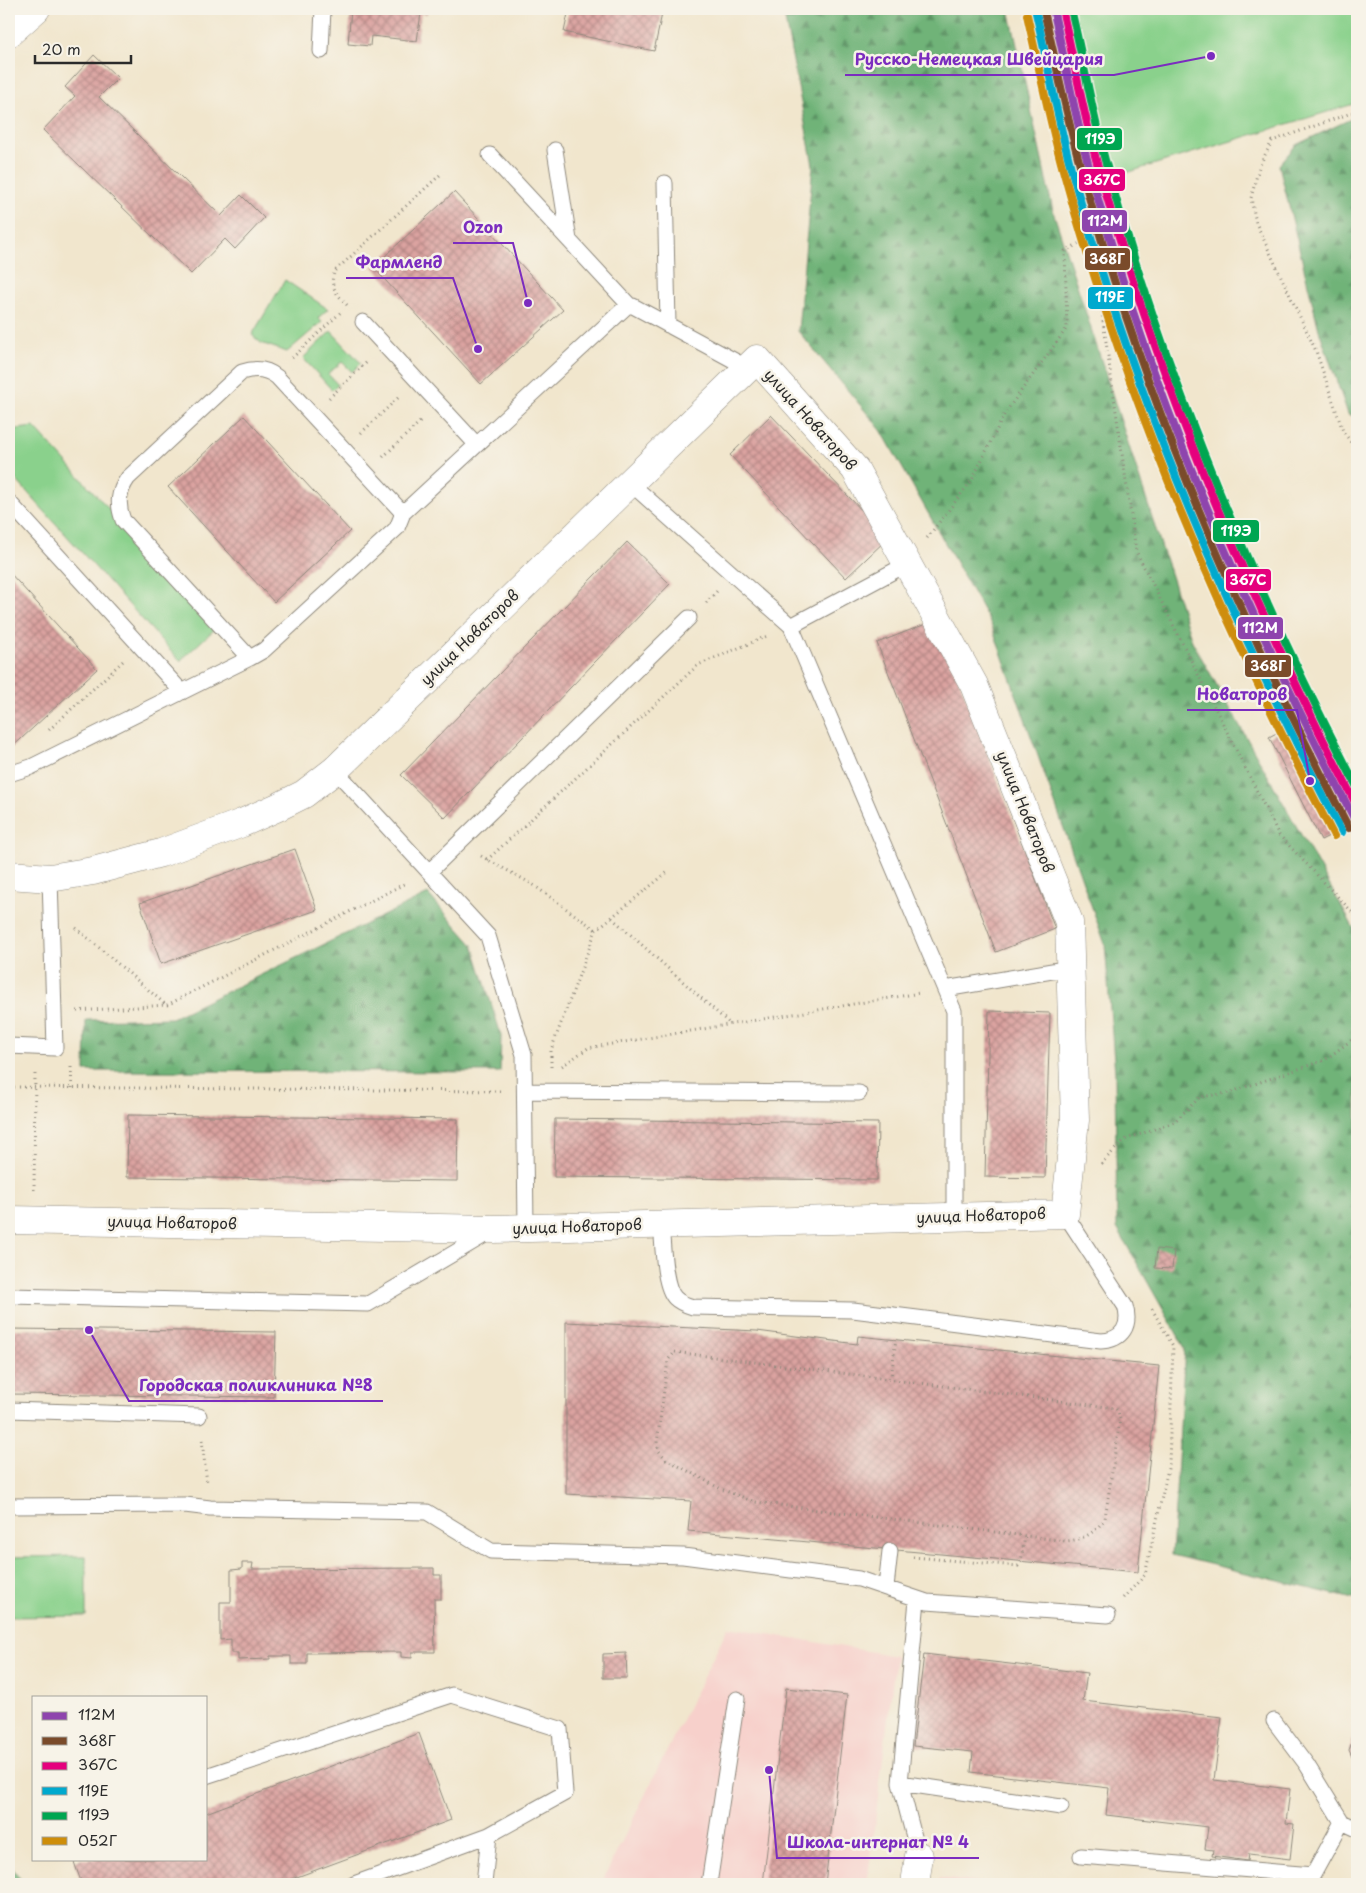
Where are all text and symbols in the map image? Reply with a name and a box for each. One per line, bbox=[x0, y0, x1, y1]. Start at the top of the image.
scale bar bbox=[35, 32, 131, 64]
text: 20 m bbox=[42, 37, 81, 60]
callout: Русско-Немецкая Швейцария bbox=[845, 44, 1114, 75]
text: Русско-Немецкая Швейцария bbox=[855, 46, 1103, 70]
line badge: 119Э bbox=[1076, 127, 1123, 151]
text: 119Э bbox=[1085, 128, 1116, 149]
line badge: 367С bbox=[1078, 168, 1126, 192]
text: 367С bbox=[1083, 169, 1121, 190]
line badge: 112М bbox=[1081, 209, 1128, 233]
text: 112М bbox=[1087, 210, 1123, 231]
callout: Ozon bbox=[453, 212, 513, 243]
text: Ozon bbox=[463, 214, 503, 238]
callout: Фармленд bbox=[346, 247, 453, 278]
line badge: 368Г bbox=[1084, 247, 1131, 271]
text: 368Г bbox=[1089, 248, 1125, 269]
text: Фармленд bbox=[355, 249, 443, 273]
line badge: 119Е bbox=[1087, 286, 1134, 310]
text: 119Е bbox=[1095, 286, 1125, 307]
street label: улица Новаторов bbox=[759, 363, 863, 475]
line badge: 119Э bbox=[1212, 519, 1260, 543]
text: 119Э bbox=[1221, 520, 1252, 541]
line badge: 367С bbox=[1225, 568, 1272, 592]
text: 367С bbox=[1229, 569, 1267, 590]
street label: улица Новаторов bbox=[414, 584, 524, 690]
line badge: 112М bbox=[1237, 616, 1284, 640]
text: 112М bbox=[1242, 617, 1278, 638]
line badge: 368Г bbox=[1244, 654, 1292, 678]
text: 368Г bbox=[1250, 655, 1286, 676]
callout: Новаторов bbox=[1187, 679, 1297, 710]
text: Новаторов bbox=[1197, 681, 1287, 705]
street label: улица Новаторов bbox=[991, 747, 1061, 876]
street label: улица Новаторов bbox=[916, 1201, 1046, 1228]
street label: улица Новаторов bbox=[107, 1209, 237, 1234]
street label: улица Новаторов bbox=[512, 1212, 642, 1239]
callout: Городская поликлиника №8 bbox=[129, 1370, 383, 1401]
text: Городская поликлиника №8 bbox=[139, 1372, 373, 1396]
legend bbox=[32, 1696, 208, 1860]
text: 112М bbox=[78, 1702, 115, 1725]
text: 368Г bbox=[78, 1728, 117, 1751]
text: 367С bbox=[78, 1752, 118, 1775]
text: 119Е bbox=[78, 1778, 109, 1801]
text: 119Э bbox=[78, 1802, 110, 1825]
callout: Школа-интернат № 4 bbox=[777, 1827, 979, 1858]
text: 052Г bbox=[78, 1828, 118, 1851]
text: Школа-интернат № 4 bbox=[787, 1829, 969, 1853]

